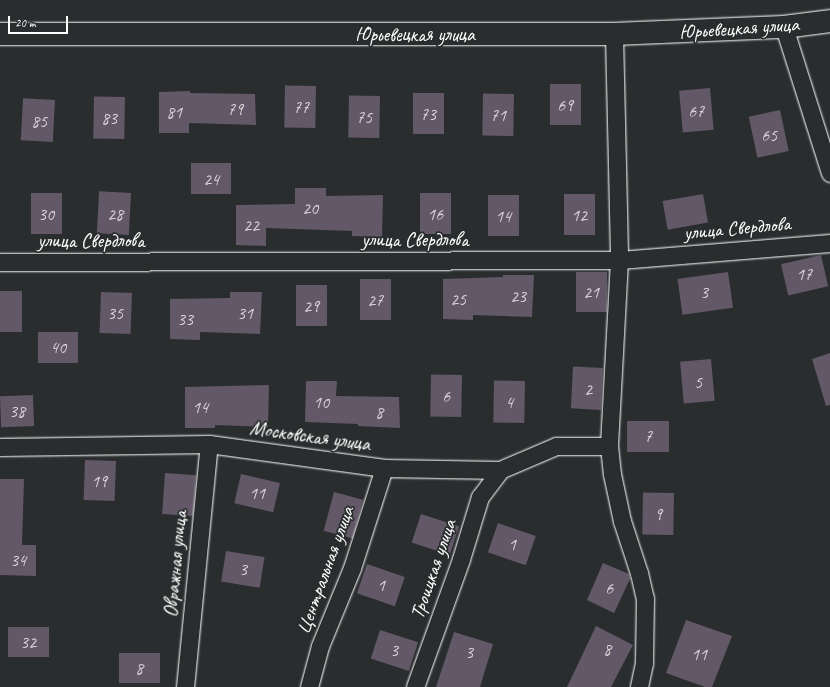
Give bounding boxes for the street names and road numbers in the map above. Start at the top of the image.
street label: Юрьевецкая улица [678,12,800,44]
street label: Юрьевецкая улица [355,22,475,46]
street label: улица Свердлова [683,211,791,245]
street label: улица Свердлова [362,227,468,251]
street label: улица Свердлова [38,228,144,252]
street label: Московская улица [248,416,372,456]
street label: Центральная улица [291,502,359,638]
street label: Овражная улица [158,509,192,619]
street label: Троицкая улица [405,516,461,622]

